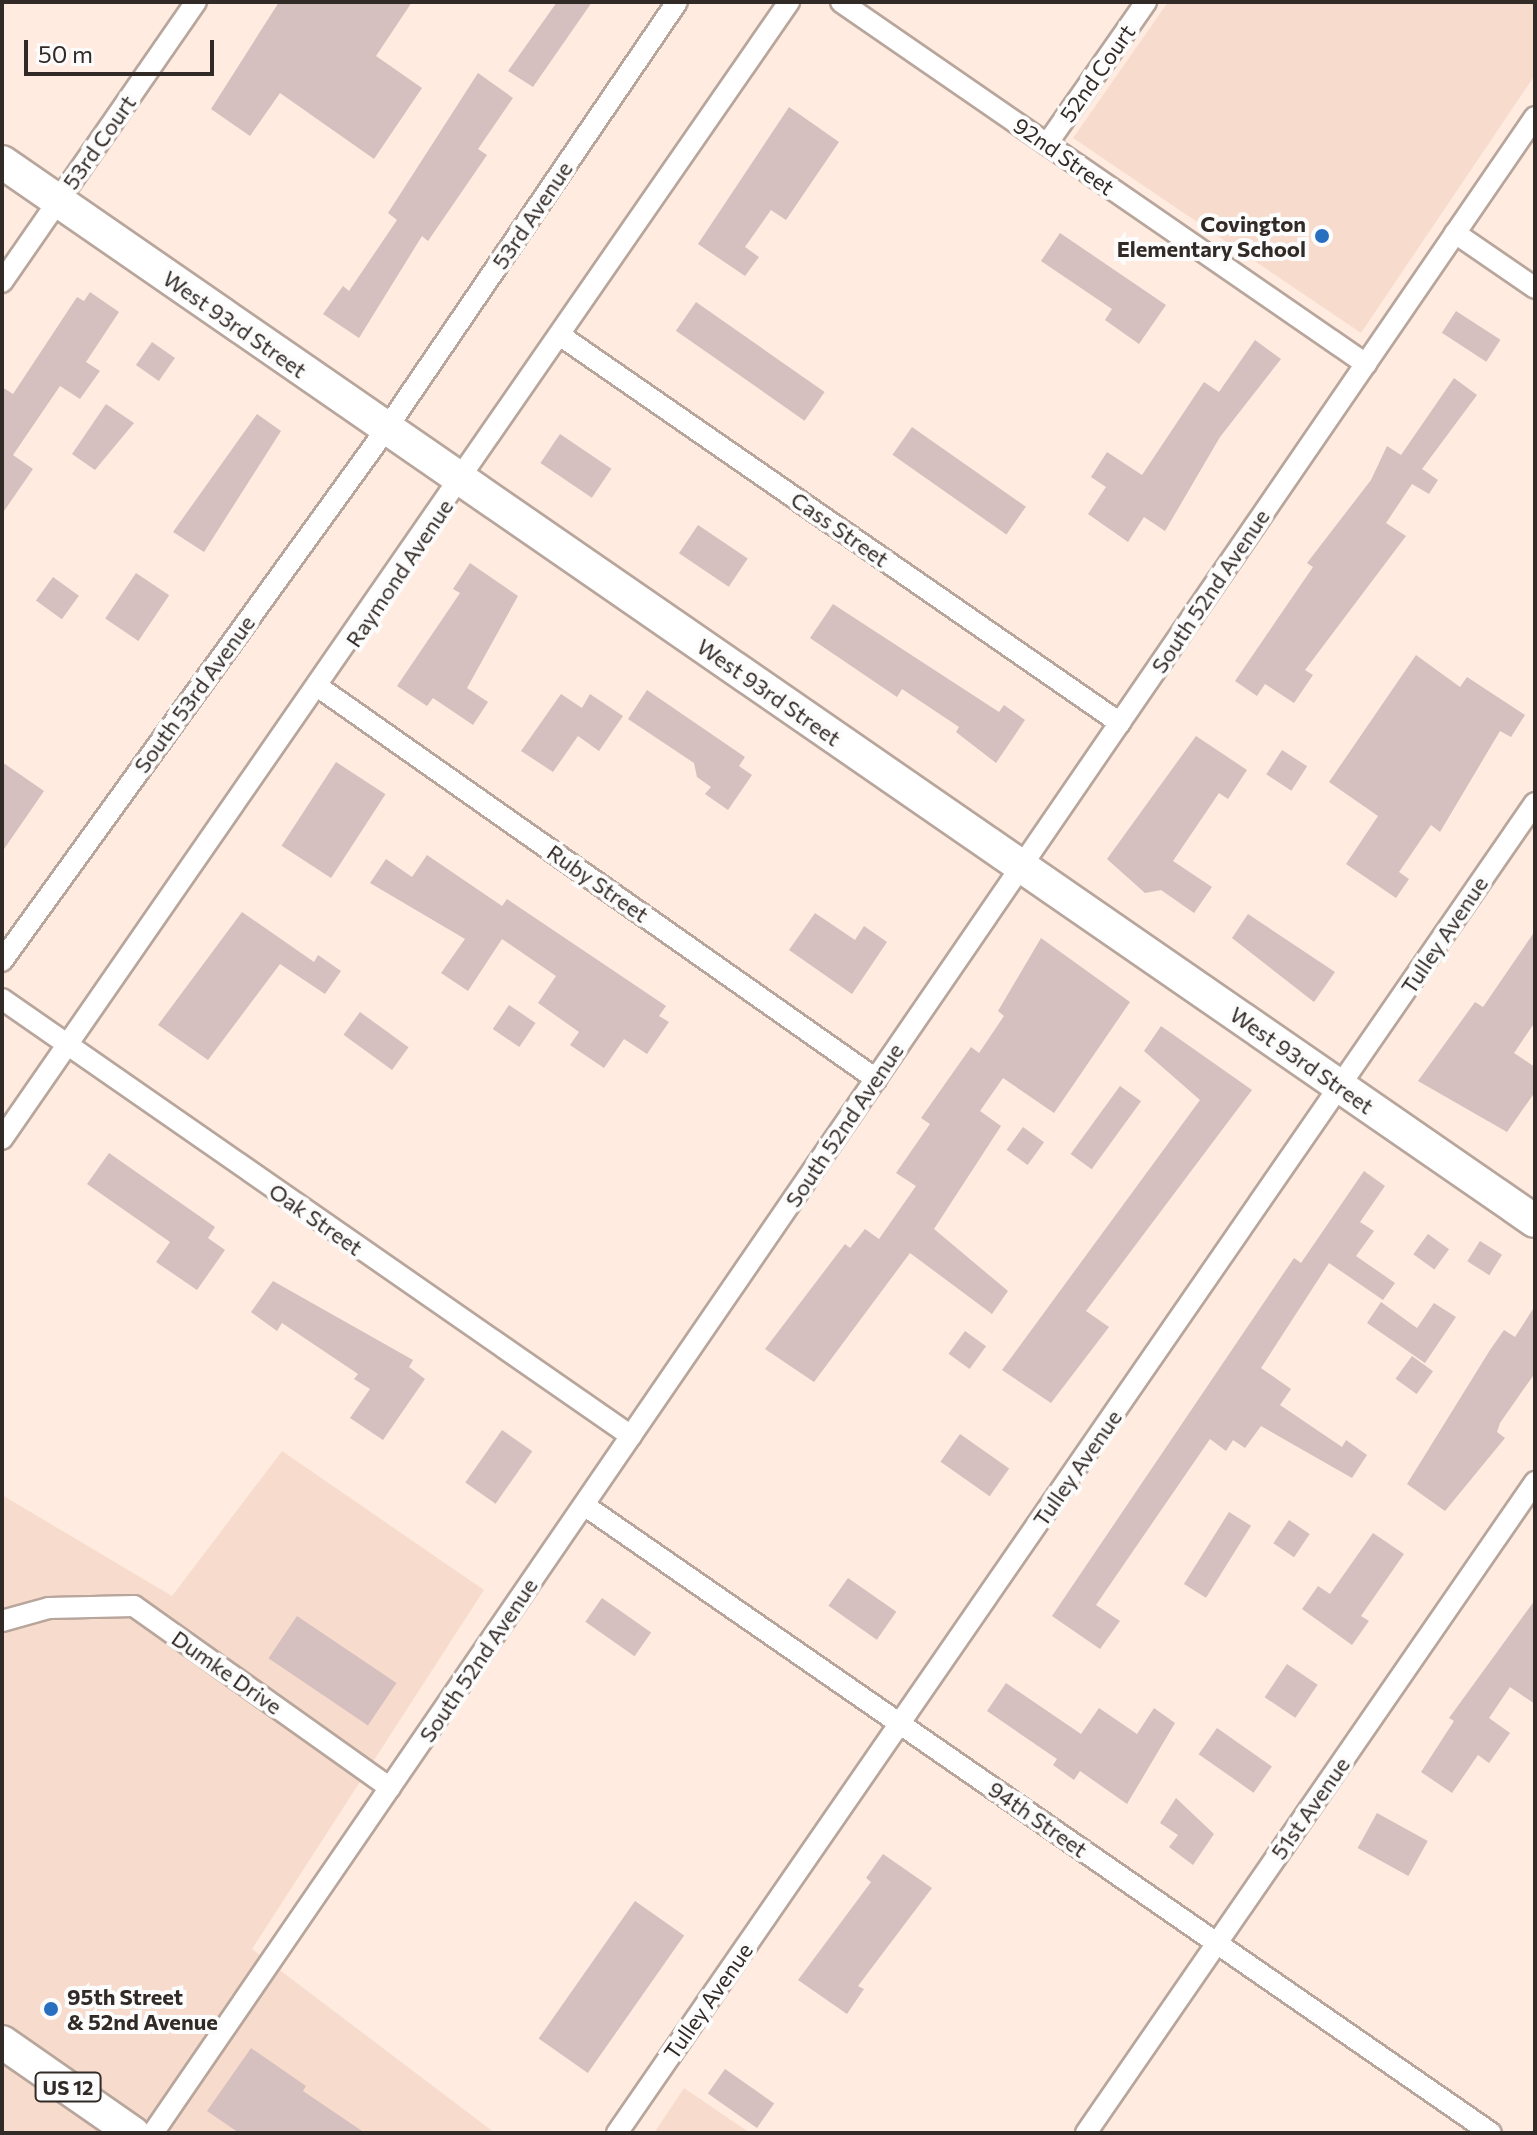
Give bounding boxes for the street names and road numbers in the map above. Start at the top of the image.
street label: 52nd Court [1054,19,1140,127]
street label: 53rd Court [57,90,141,194]
street label: 92nd Street [1008,112,1120,200]
street label: 53rd Avenue [486,156,578,274]
street label: West 93rd Street [158,265,312,383]
street label: Cass Street [786,486,894,572]
street label: Raymond Avenue [340,494,458,652]
street label: South 52nd Avenue [1145,504,1275,678]
street label: South 53rd Avenue [128,610,260,778]
street label: West 93rd Street [692,633,846,751]
street label: Ruby Street [542,839,654,927]
street label: Tulley Avenue [1395,871,1493,999]
street label: West 93rd Street [1225,1001,1379,1119]
street label: South 52nd Avenue [779,1038,909,1212]
street label: Oak Street [264,1177,368,1261]
street label: Tulley Avenue [1027,1405,1127,1531]
street label: South 52nd Avenue [413,1573,543,1747]
street label: Dumke Drive [167,1624,287,1720]
street label: 51st Avenue [1265,1752,1355,1864]
street label: 94th Street [984,1775,1092,1863]
street label: Tulley Avenue [658,1938,758,2064]
road number: US 12 [34,2071,102,2103]

